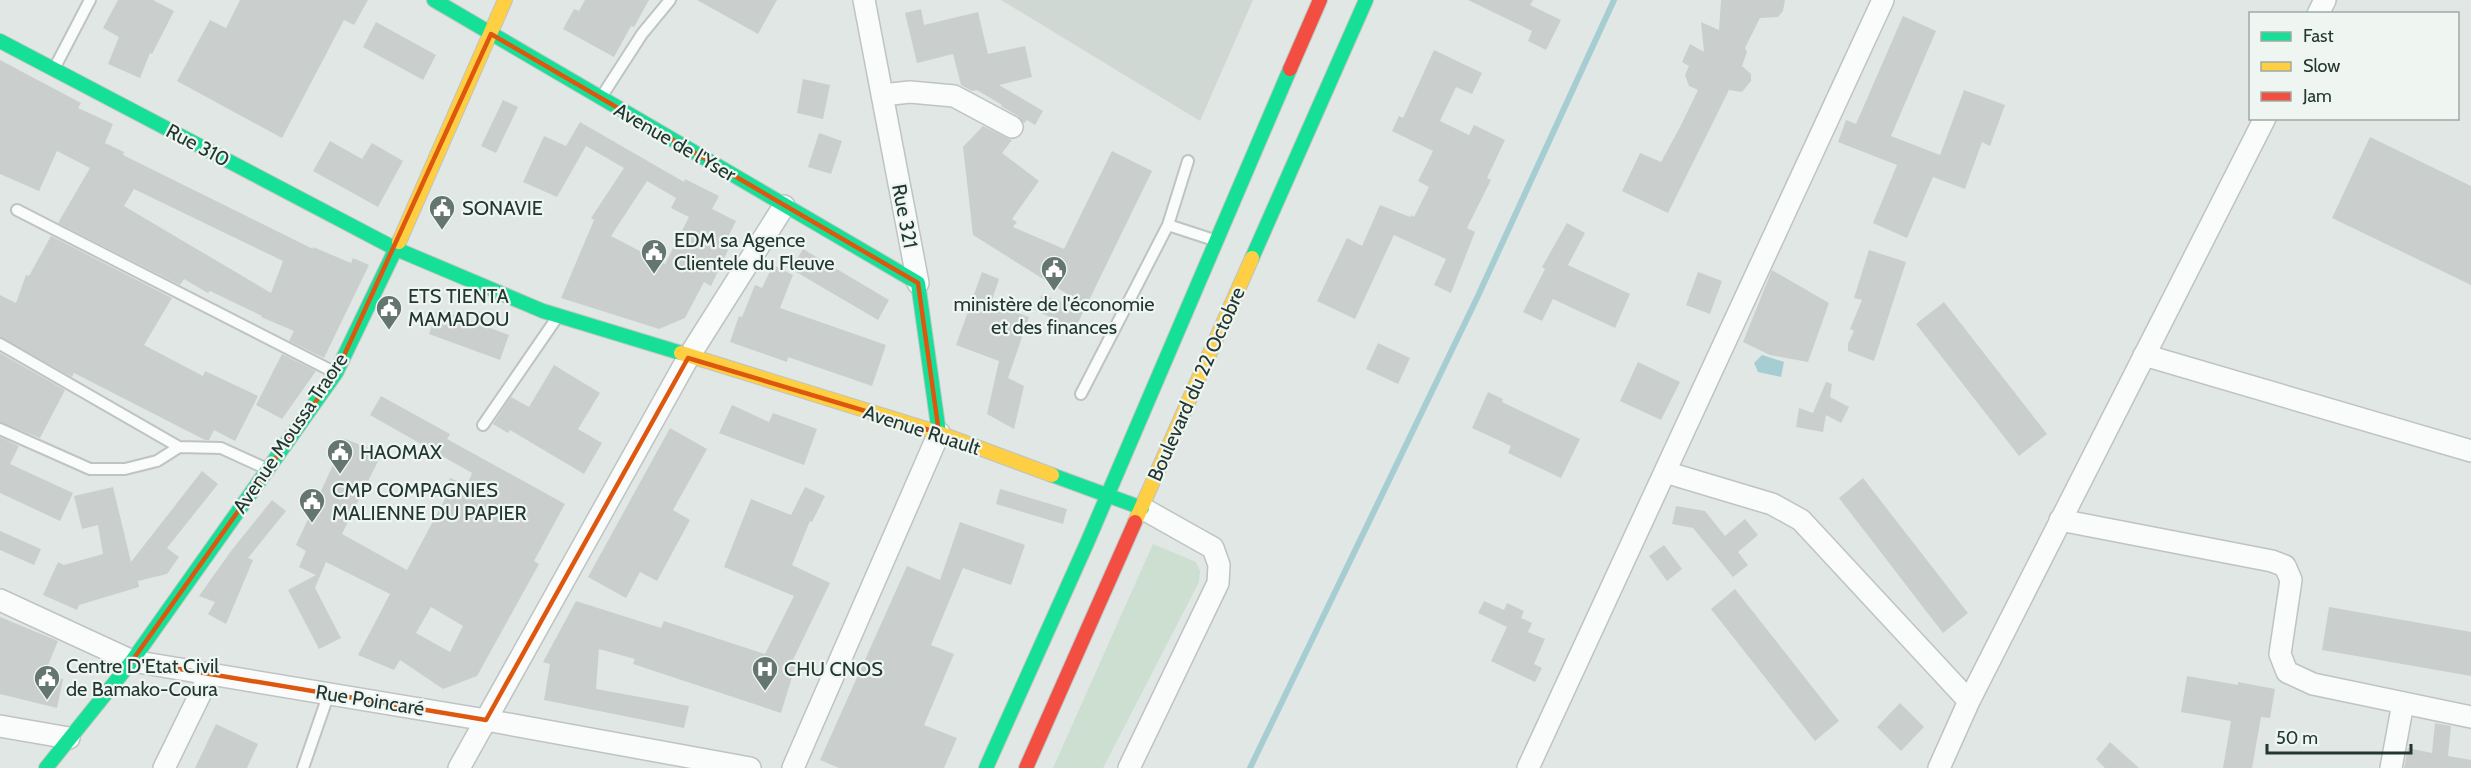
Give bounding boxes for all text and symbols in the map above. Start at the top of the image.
legend [2249,12,2459,120]
text: Fast [2303,25,2334,47]
text: Slow [2303,55,2340,77]
text: Jam [2302,85,2332,107]
street label: Avenue de l'Yser [610,97,741,187]
street label: Rue 310 [162,118,234,172]
street label: Rue 321 [887,182,923,250]
public building icon: SONAVIE [427,193,457,231]
place label: SONAVIE [462,196,543,220]
place label: EDM sa Agence Clientele du Fleuve [674,228,835,275]
public building icon: EDM sa Agence Clientele du Fleuve [639,237,669,275]
public building icon: ministère de l'économie et des finances [1039,254,1069,292]
street label: Boulevard du 22 Octobre [1142,283,1250,485]
place label: ETS TIENTA MAMADOU [408,284,510,331]
place label: ministère de l'économie et des finances [954,292,1154,339]
public building icon: ETS TIENTA MAMADOU [374,293,404,331]
street label: Avenue Moussa Traore [227,348,353,518]
street label: Avenue Ruault [860,400,984,460]
public building icon: HAOMAX [325,437,355,475]
place label: HAOMAX [360,440,442,464]
place label: CMP COMPAGNIES MALIENNE DU PAPIER [332,478,527,525]
public building icon: CMP COMPAGNIES MALIENNE DU PAPIER [297,486,327,524]
place label: Centre D'Etat Civil de Bamako-Coura [66,654,219,701]
hospital icon: CHU CNOS [750,654,780,692]
place label: CHU CNOS [784,657,883,681]
public building icon: Centre D'Etat Civil de Bamako-Coura [32,663,62,701]
street label: Rue Poincaré [314,680,426,720]
scale bar [2267,717,2411,755]
text: 50 m [2276,727,2318,749]

